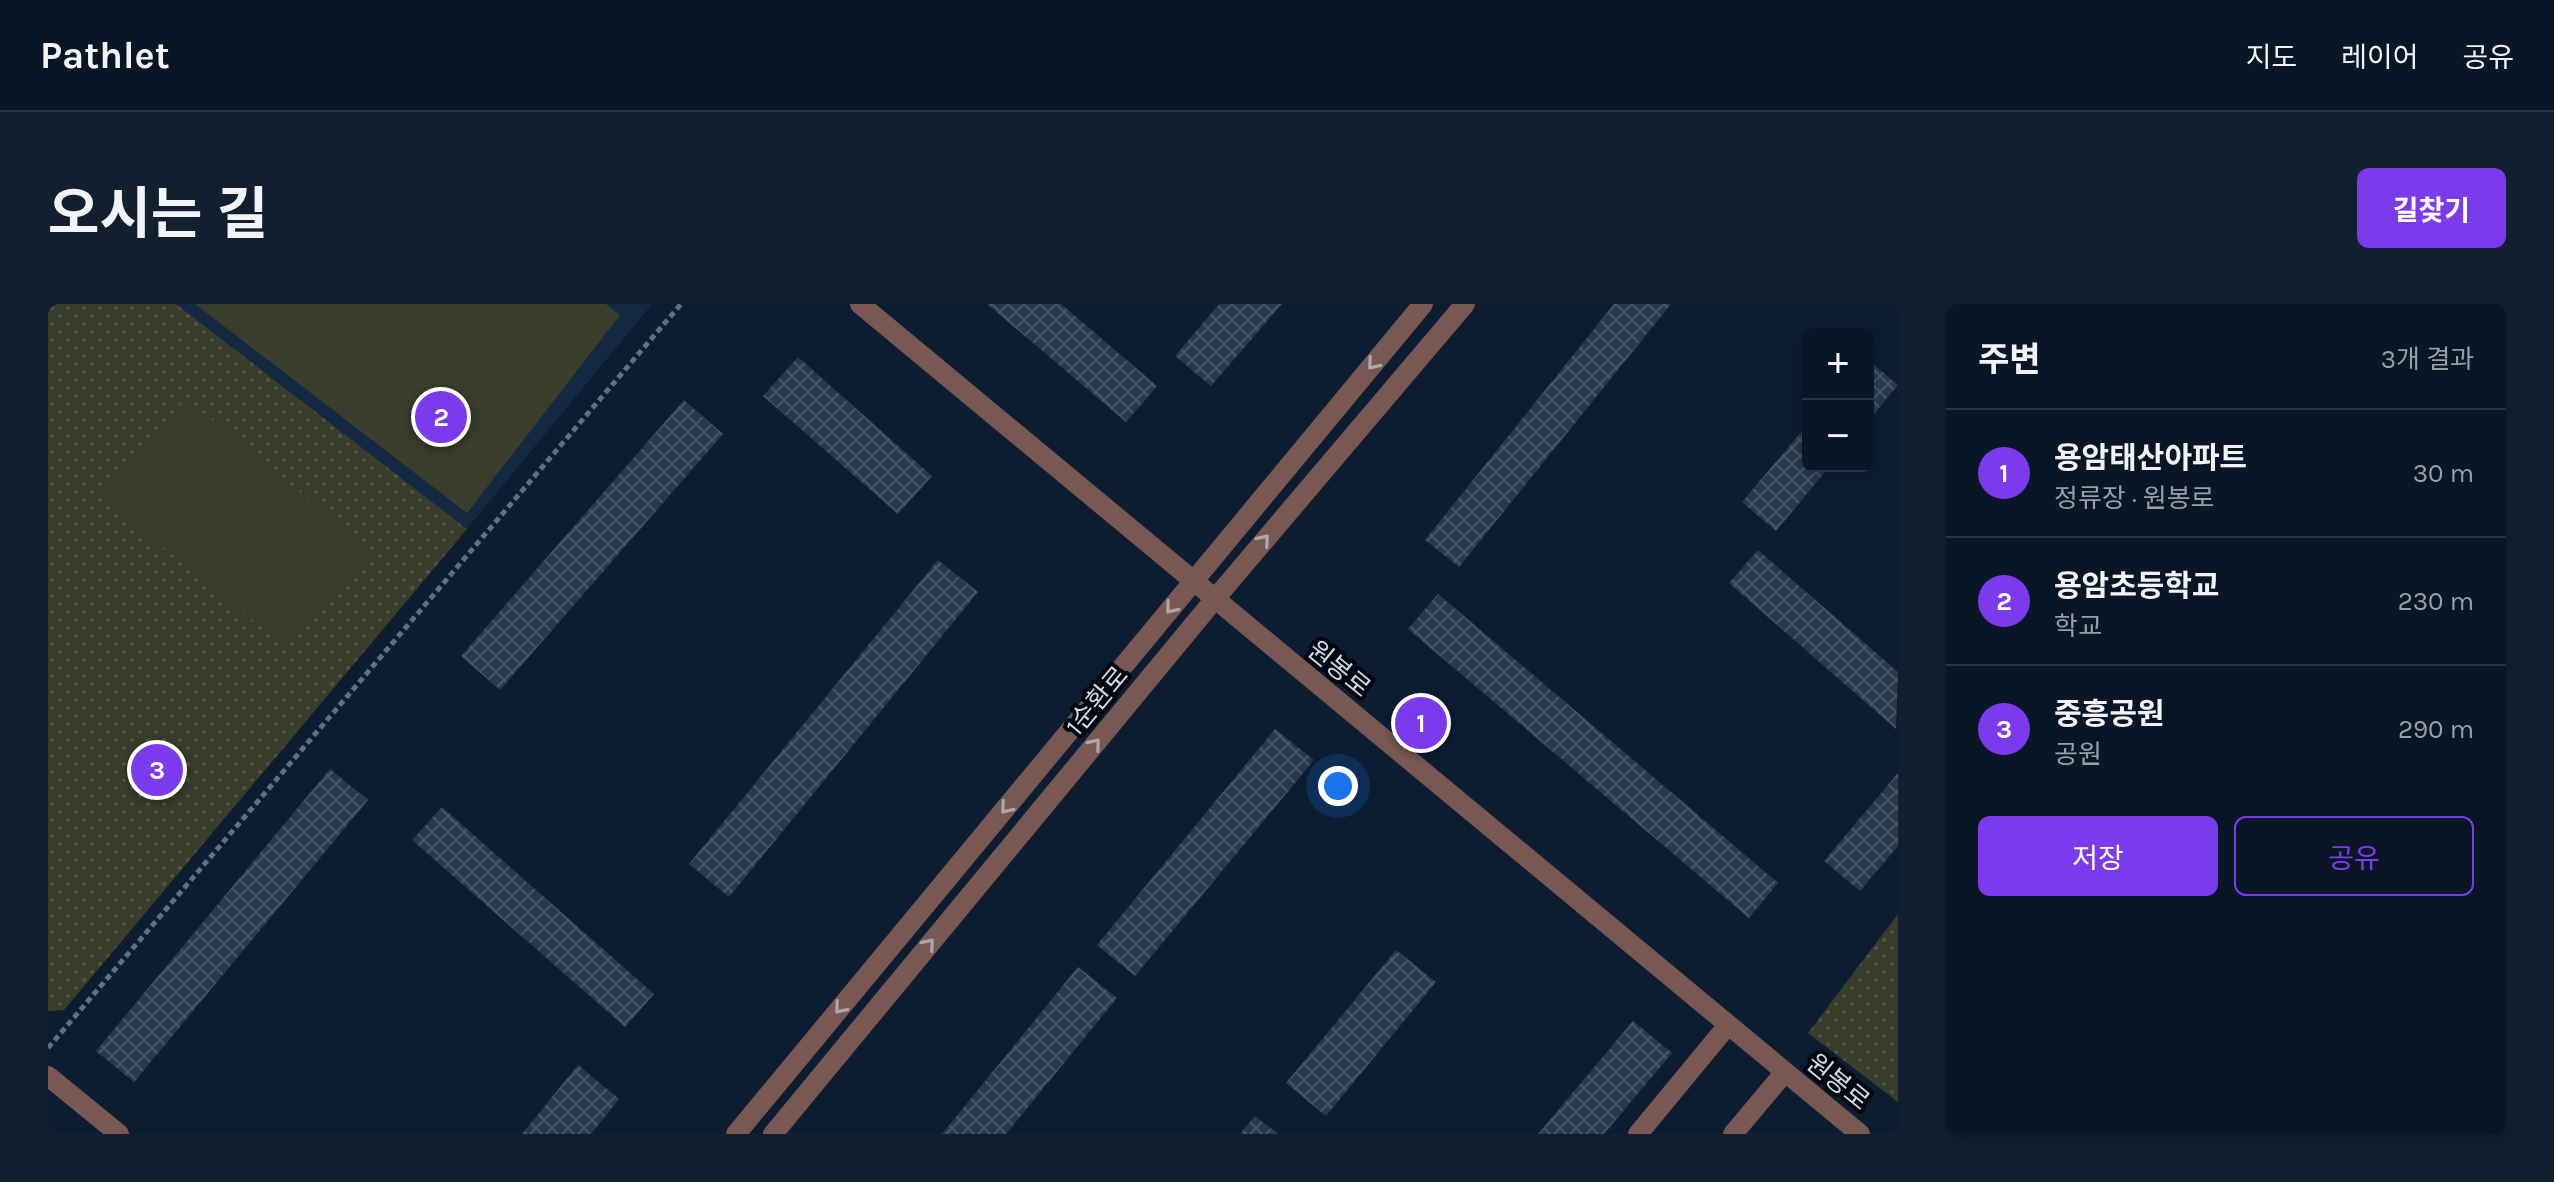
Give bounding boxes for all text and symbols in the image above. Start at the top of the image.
text: Pathlet [40,33,170,78]
text: 지도 [2246,41,2297,74]
text: 레이어 [2341,41,2418,74]
text: 공유 [2462,41,2514,74]
button: 길찾기 [2357,168,2506,248]
text: 오시는 길 [48,182,268,247]
map controls [1802,328,1874,472]
button: + [1802,328,1874,400]
text: 주변 [1978,340,2041,380]
text: 3개 결과 [2381,344,2474,375]
one-way arrow [1368,355,1383,369]
pin: 2 [415,387,467,447]
button: − [1802,400,1874,472]
text: 용암태산아파트 [2054,440,2247,476]
text: 1 [1999,458,2009,489]
text: 30 m [2413,458,2474,489]
text: 정류장 · 원봉로 [2054,483,2215,514]
one-way arrow [1255,535,1269,550]
text: 용암초등학교 [2054,568,2220,604]
text: 2 [1996,586,2012,617]
text: 230 m [2398,586,2474,617]
one-way arrow [1166,598,1181,613]
text: 학교 [2054,611,2102,642]
street label: 원봉로 [1301,634,1377,704]
street label: 1순환로 [1059,660,1135,742]
pin: 1 [1395,693,1447,753]
text: 중흥공원 [2054,696,2164,732]
text: 3 [1996,714,2012,745]
text: 290 m [2398,714,2474,745]
one-way arrow [1085,739,1100,753]
text: 공원 [2054,739,2102,770]
pin: 3 [131,740,183,800]
your location [1318,766,1358,806]
one-way arrow [1001,799,1016,813]
button: 저장 [1978,816,2218,896]
button: 공유 [2234,816,2474,896]
one-way arrow [920,939,934,954]
one-way arrow [835,999,850,1013]
street label: 원봉로 [1800,1047,1876,1117]

